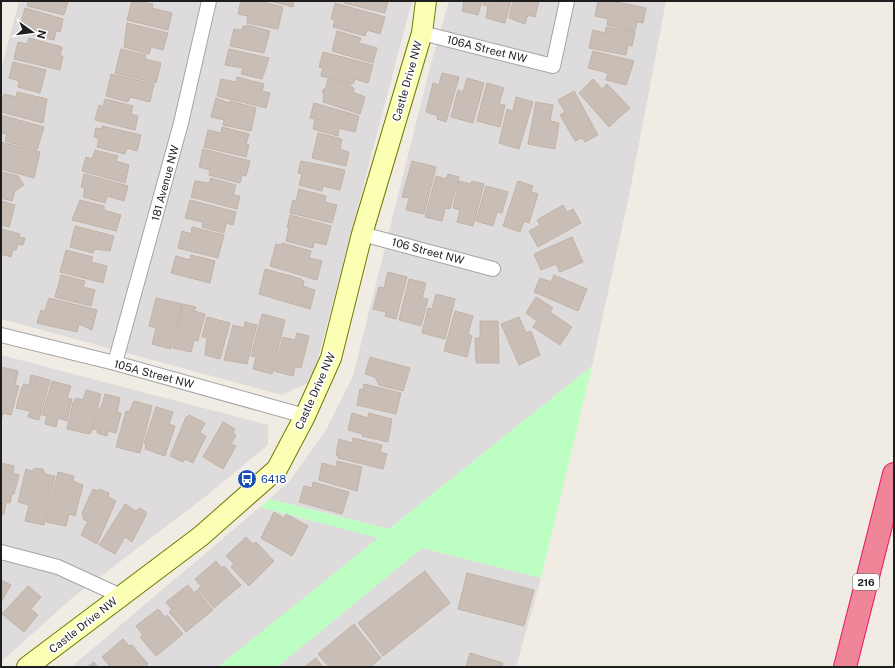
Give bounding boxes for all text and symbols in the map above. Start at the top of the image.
north arrow [12,12,52,52]
text: N [35,29,49,40]
street label: 106A Street NW [446,33,529,65]
street label: Castle Drive NW [390,39,424,122]
street label: 181 Avenue NW [149,143,181,222]
street label: 106 Street NW [391,236,466,267]
street label: Castle Drive NW [293,350,338,431]
street label: 105A Street NW [113,358,196,391]
bus stop icon: 6418 [236,468,258,490]
place label: 6418 [261,473,286,485]
road number: 216 [853,574,879,590]
street label: Castle Drive NW [47,594,120,655]

